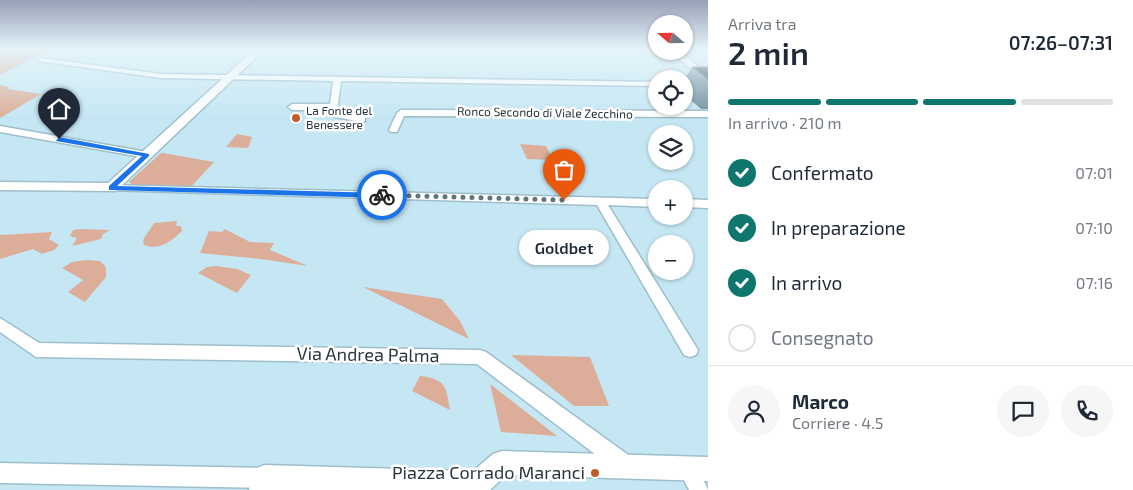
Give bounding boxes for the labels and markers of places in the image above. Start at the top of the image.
pin [38,88,80,139]
place label: La Fonte del Benessere [306,103,373,131]
marker: La Fonte del Benessere [290,112,302,124]
pin [543,149,585,200]
callout: Goldbet [519,230,609,265]
place label: Piazza Corrado Maranci [392,461,585,483]
marker: Piazza Corrado Maranci [589,467,601,479]

